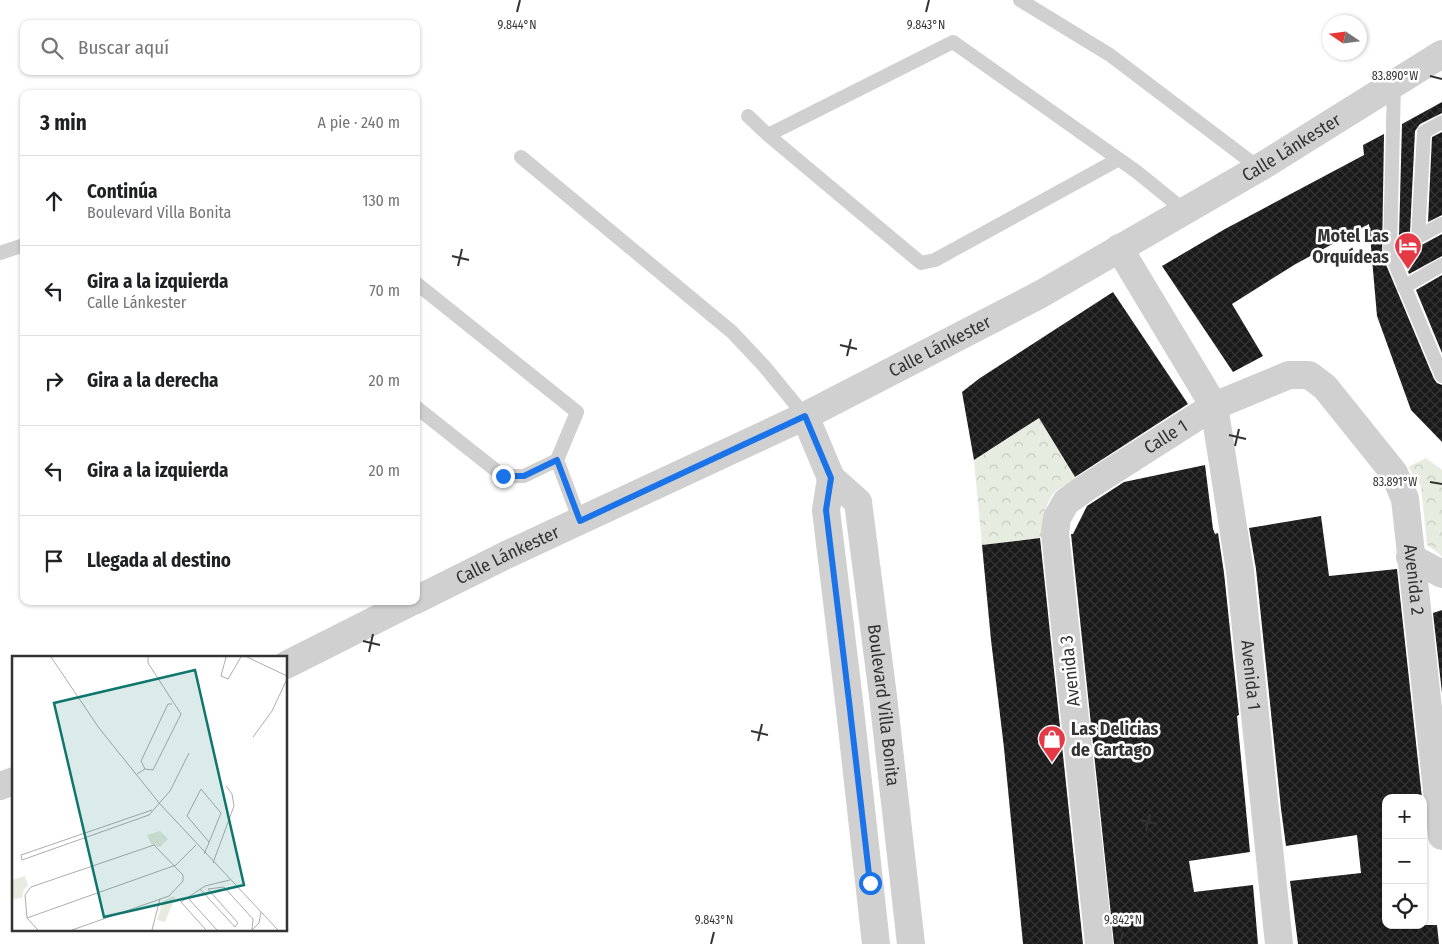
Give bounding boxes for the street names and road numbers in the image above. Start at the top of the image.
street label: Calle Lánkester [1238,108,1345,186]
street label: Calle Lánkester [885,311,995,382]
street label: Calle 1 [1140,415,1192,459]
street label: Calle Lánkester [452,521,563,589]
street label: Avenida 2 [1399,543,1429,616]
street label: Boulevard Villa Bonita [863,623,904,787]
street label: Avenida 3 [1055,634,1085,708]
street label: Avenida 1 [1236,639,1265,711]

